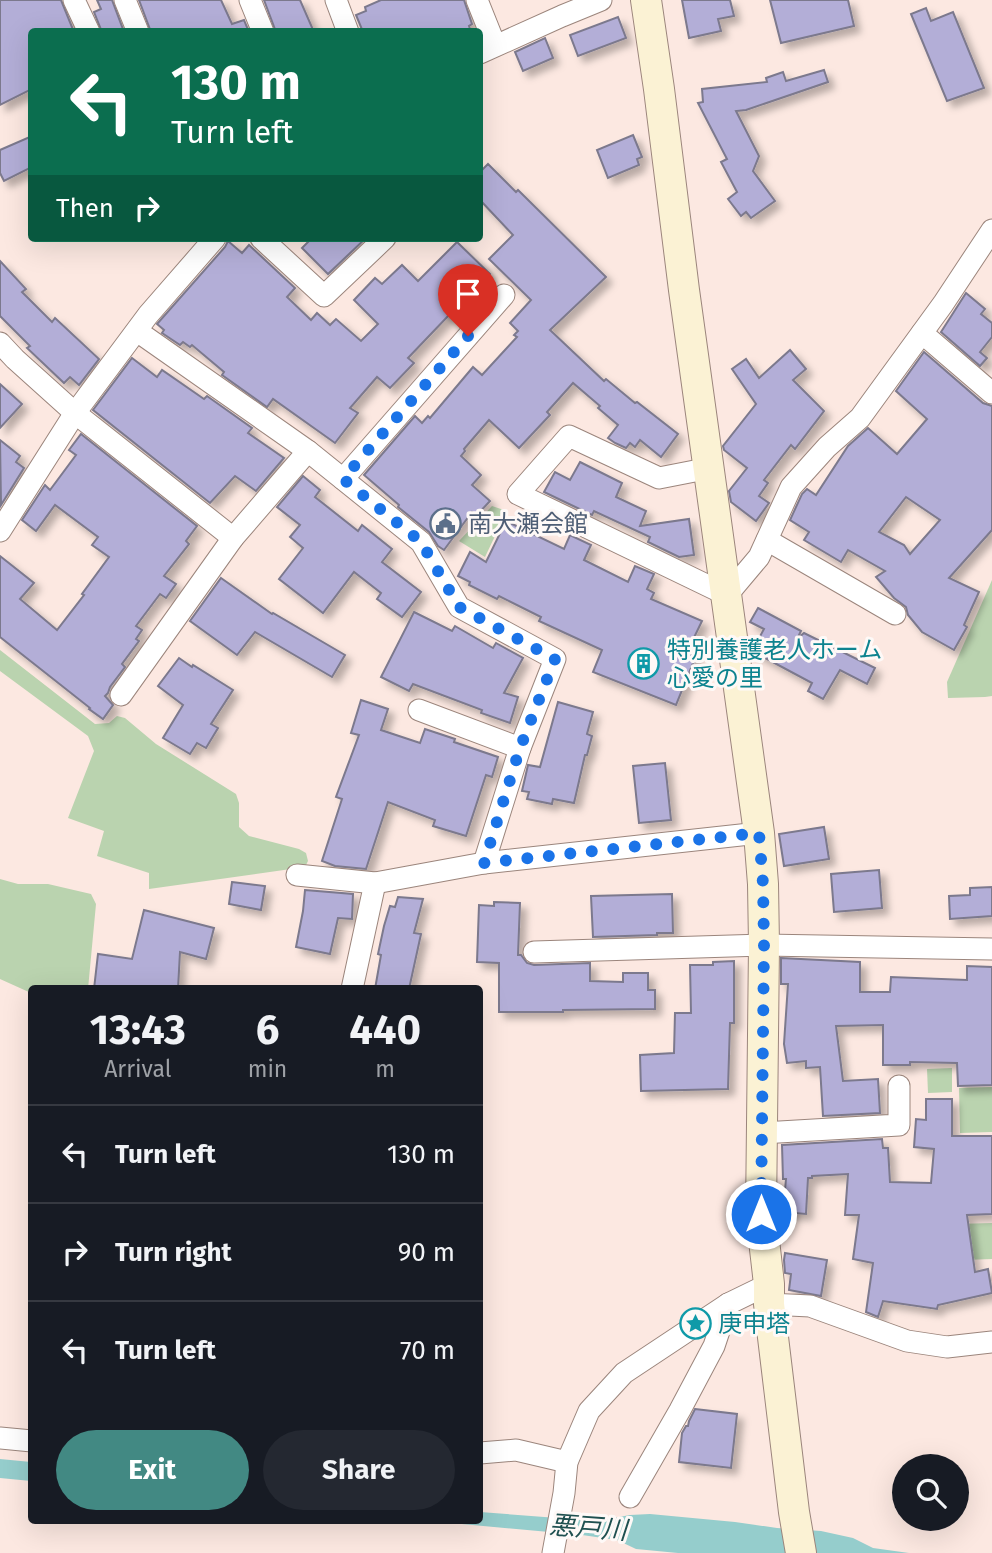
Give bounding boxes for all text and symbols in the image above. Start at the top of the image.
text: 130 m [171,53,301,112]
icon: left [56,56,147,147]
text: Turn left [171,113,293,151]
icon: right [128,189,166,227]
text: Then [56,193,114,224]
pin [438,264,498,336]
icon: arrive [449,275,487,313]
public building icon: 南大瀬会館 [428,507,462,541]
place label: 南大瀬会館 [468,510,588,538]
place label: 特別養護老人ホーム 心愛の里 [667,636,882,692]
building icon: 特別養護老人ホーム 心愛の里 [627,647,661,681]
text: 13:43 [90,1005,186,1055]
text: 6 [256,1005,279,1055]
text: 440 [349,1005,421,1055]
text: Arrival [104,1055,172,1083]
text: min [248,1055,287,1083]
text: m [375,1055,395,1083]
icon: left [56,1135,94,1173]
text: Turn left [115,1139,216,1170]
text: 130 m [387,1139,455,1170]
position arrow [724,1177,798,1251]
icon: right [56,1233,94,1271]
text: Turn right [115,1237,232,1268]
text: 90 m [398,1237,455,1268]
place icon: 庚申塔 [678,1307,712,1341]
place label: 庚申塔 [718,1310,790,1338]
icon: left [56,1331,94,1369]
text: Turn left [115,1335,216,1366]
text: 70 m [400,1335,455,1366]
button: Exit [56,1430,249,1510]
button: Share [263,1430,455,1510]
map controls [892,1454,969,1531]
button: search [892,1454,969,1531]
water label: 悪戸川 [548,1510,631,1546]

